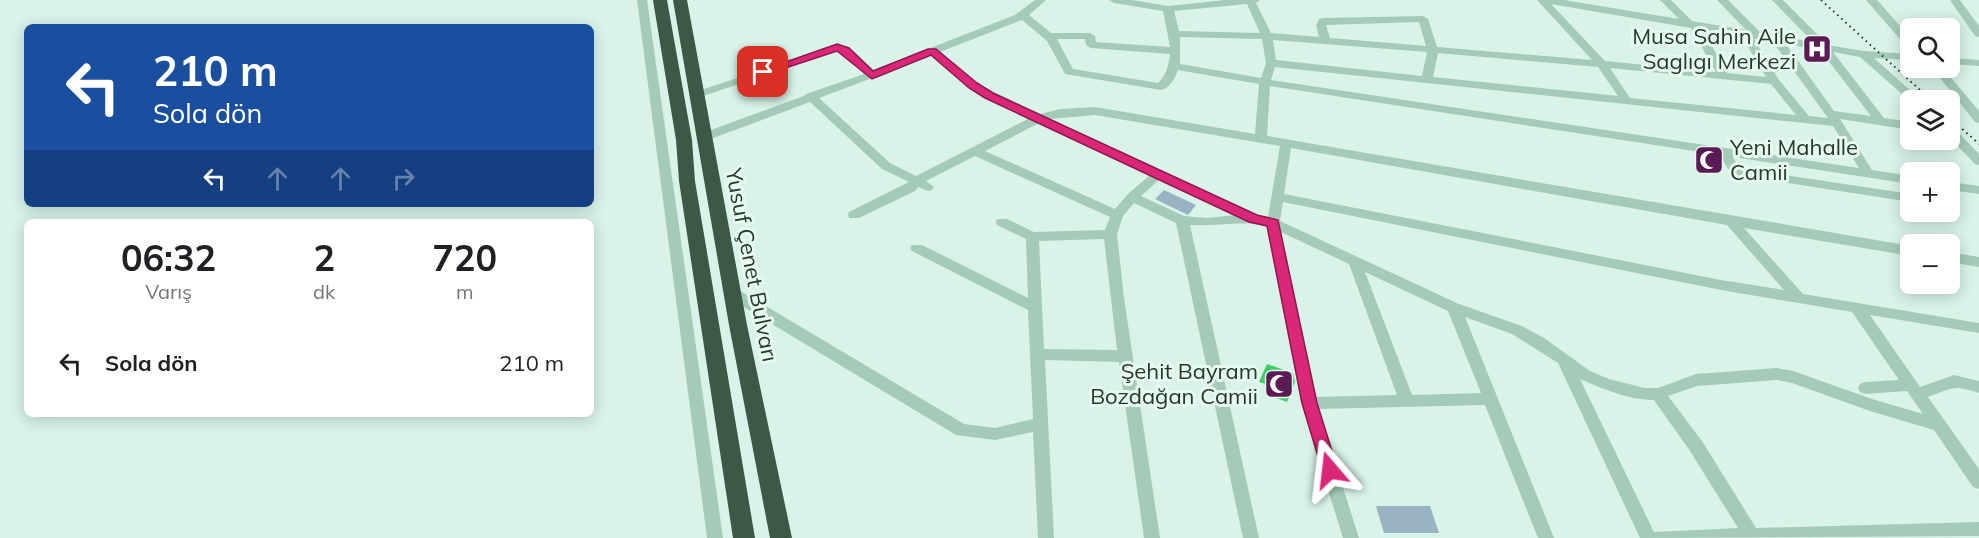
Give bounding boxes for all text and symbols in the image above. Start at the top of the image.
map controls [1900,18,1960,294]
button: search [1900,18,1960,78]
place label: Musa Sahin Aile Saglıgı Merkezi [1632,22,1796,75]
hospital icon: Musa Sahin Aile Saglıgı Merkezi [1801,33,1833,65]
text: 210 m [153,44,278,97]
pin [737,46,788,97]
icon: left [54,48,132,126]
icon: arrive [746,55,779,88]
button: layers [1900,90,1960,150]
text: Sola dön [153,96,262,130]
place label: Yeni Mahalle Camii [1729,133,1858,186]
mosque icon: Yeni Mahalle Camii [1693,144,1725,176]
icon: left [198,162,231,195]
icon: ahead [261,162,294,195]
icon: ahead [324,162,357,195]
icon: right [387,162,420,195]
button: + [1900,162,1960,222]
street label: Yusuf Çenet Bulvarı [719,165,784,364]
button: − [1900,234,1960,294]
text: 06:32 [121,235,216,280]
text: 2 [313,235,335,280]
text: 720 [432,235,497,280]
text: Varış [145,279,192,304]
text: dk [313,279,335,304]
text: m [456,279,473,304]
icon: left [54,347,87,380]
text: Sola dön [105,349,198,377]
text: 210 m [499,349,564,377]
place label: Şehit Bayram Bozdağan Camii [1090,357,1258,410]
mosque icon: Şehit Bayram Bozdağan Camii [1263,368,1295,400]
position arrow [1298,438,1362,502]

